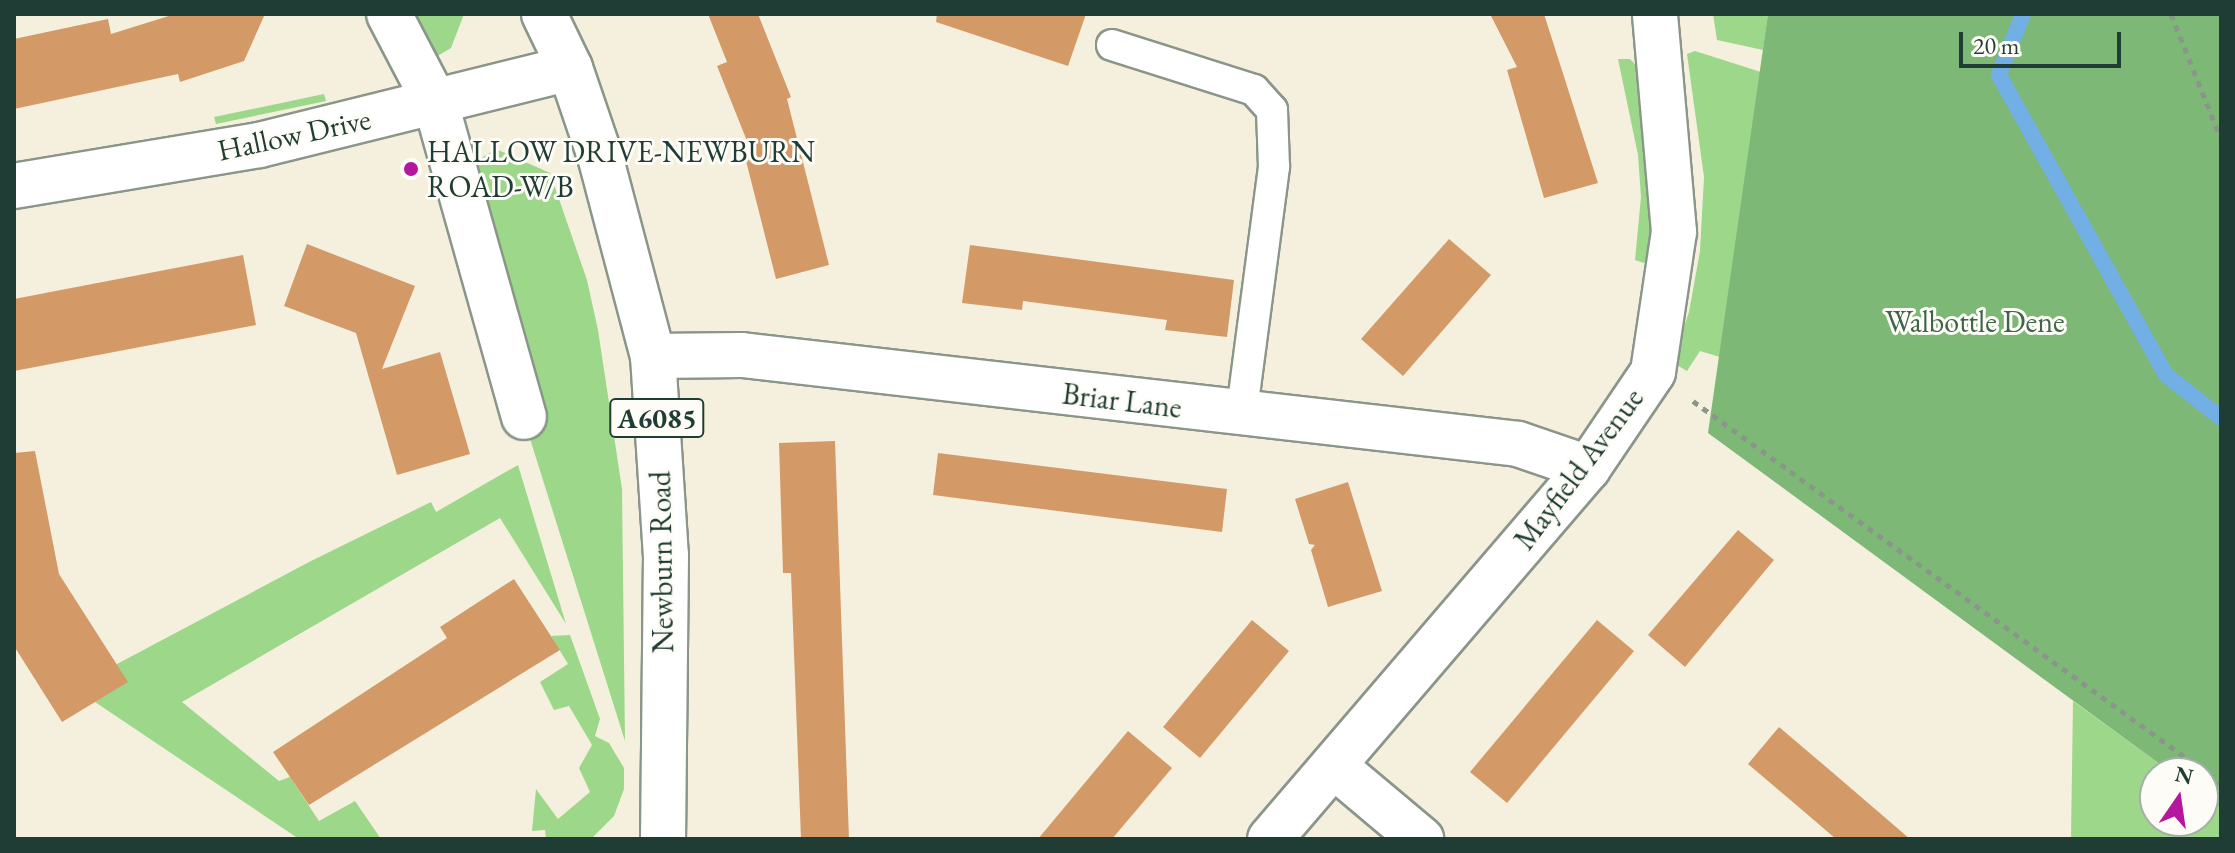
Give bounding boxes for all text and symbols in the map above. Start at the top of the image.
scale bar [1963,16,2125,66]
text: 20 m [1973,30,2020,61]
street label: Hallow Drive [214,101,374,169]
place label: HALLOW DRIVE-NEWBURN ROAD-W/B [427,134,815,204]
marker: HALLOW DRIVE-NEWBURN ROAD-W/B [402,160,420,178]
park label: Walbottle Dene [1885,304,2065,340]
street label: Briar Lane [1060,376,1184,426]
street label: Mayfield Avenue [1507,381,1651,557]
road number: A6085 [609,394,705,442]
street label: Newburn Road [642,471,682,653]
north arrow [2139,757,2219,837]
text: N [2172,759,2196,791]

